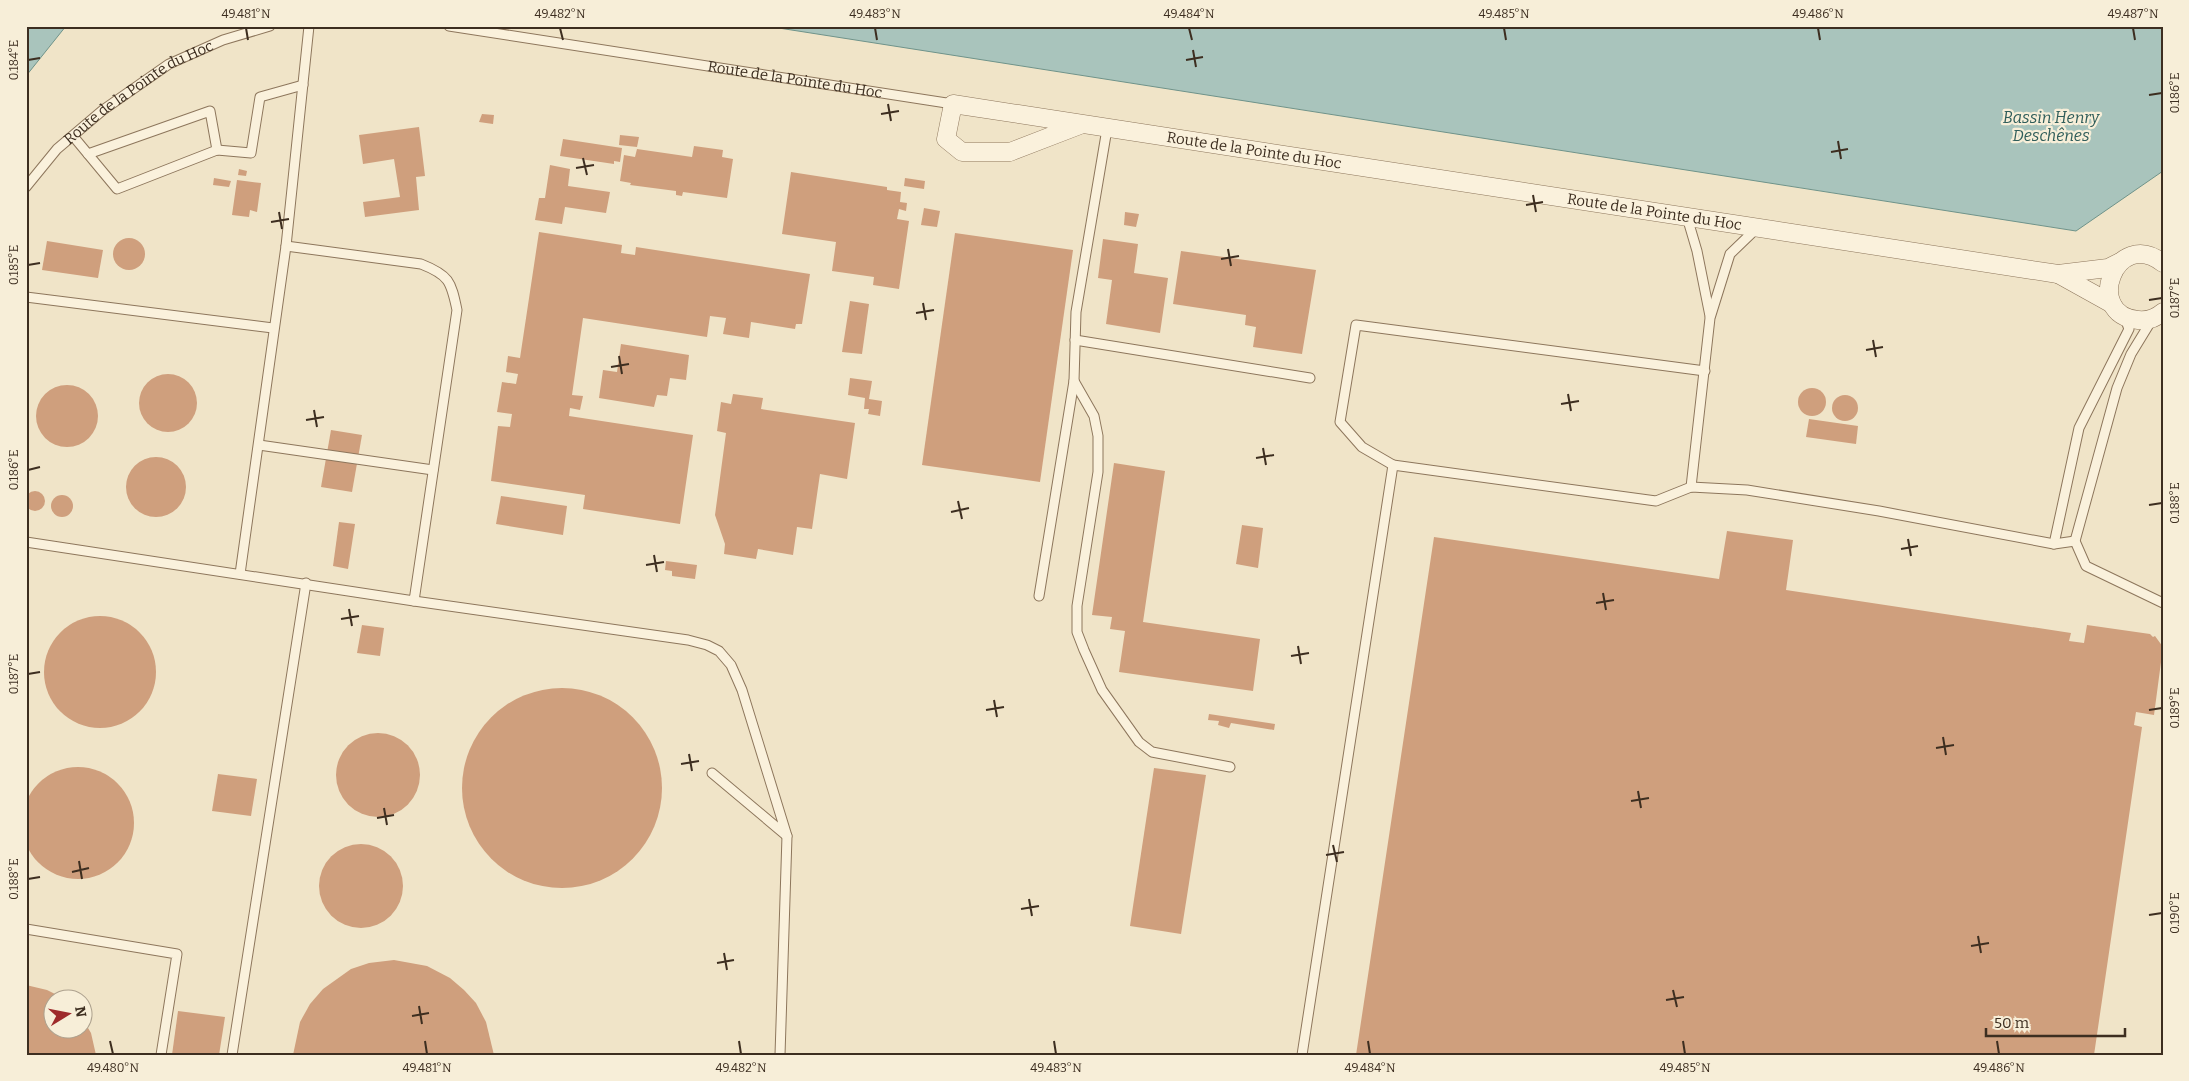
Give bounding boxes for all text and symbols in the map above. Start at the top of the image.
text: 49.481°N [222,7,271,21]
text: 49.482°N [534,7,586,21]
text: 49.483°N [849,7,901,21]
text: 49.484°N [1163,7,1215,21]
text: 49.485°N [1479,7,1530,21]
text: 49.486°N [1792,7,1844,21]
text: 49.487°N [2107,7,2159,21]
street label: Route de la Pointe du Hoc [60,36,216,148]
text: 0.184°E [7,40,21,80]
street label: Route de la Pointe du Hoc [706,57,884,102]
text: 0.186°E [2168,73,2182,113]
water label: Bassin Henry Deschênes [2003,108,2100,145]
street label: Route de la Pointe du Hoc [1166,128,1343,173]
street label: Route de la Pointe du Hoc [1566,190,1743,234]
text: 0.185°E [7,245,21,285]
text: 0.187°E [2168,278,2182,318]
text: 0.186°E [7,450,21,490]
text: 0.188°E [2168,482,2182,524]
text: 0.187°E [7,654,21,694]
text: 0.189°E [2168,688,2182,728]
text: 0.188°E [7,858,21,900]
text: 0.190°E [2168,892,2182,934]
north arrow [42,988,92,1038]
text: N [71,1005,90,1019]
scale bar [1986,1006,2125,1038]
text: 50 m [1994,1014,2030,1032]
text: 49.480°N [87,1061,140,1075]
text: 49.481°N [403,1061,452,1075]
text: 49.482°N [715,1061,767,1075]
text: 49.483°N [1030,1061,1082,1075]
text: 49.484°N [1344,1061,1396,1075]
text: 49.485°N [1660,1061,1711,1075]
text: 49.486°N [1973,1061,2025,1075]

